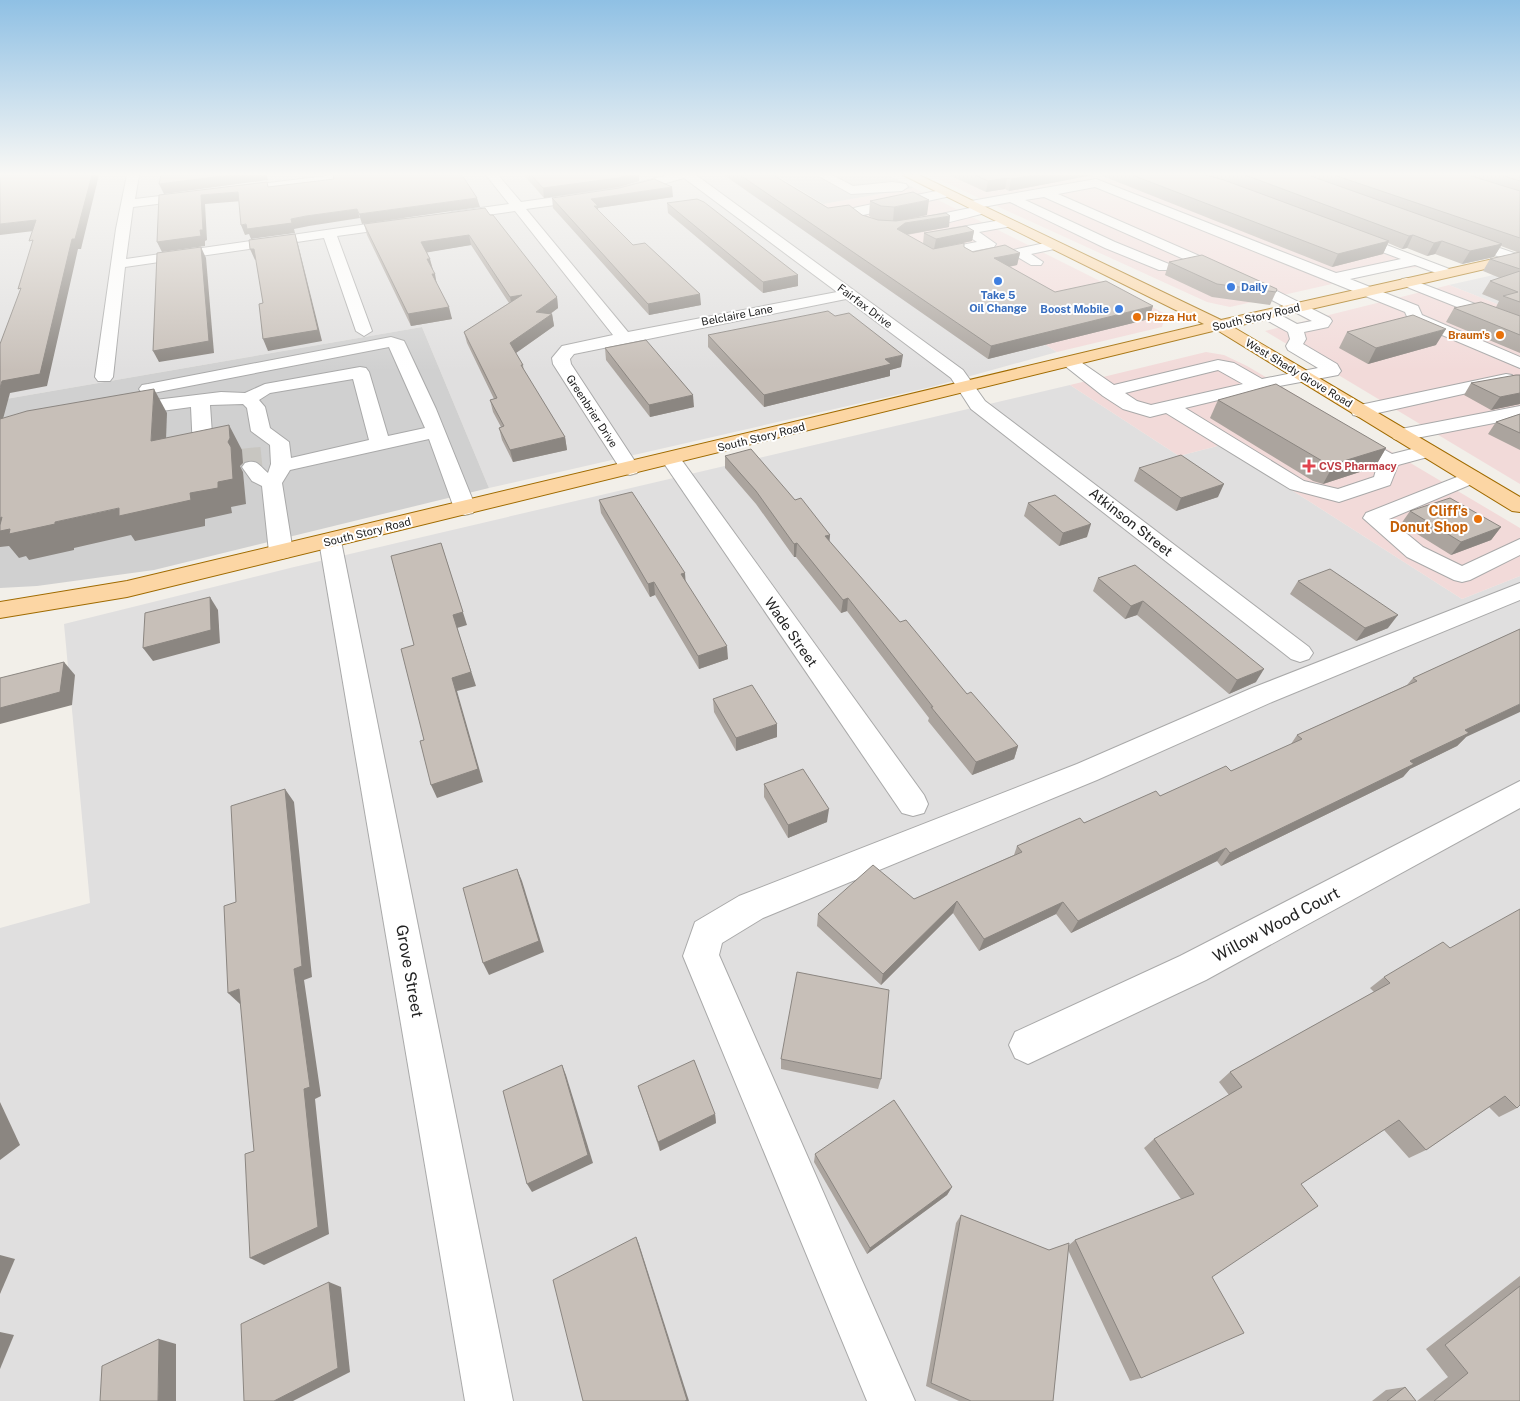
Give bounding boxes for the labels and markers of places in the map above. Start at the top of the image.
marker: Take 5 Oil Change [992,275,1004,287]
marker: Daily [1225,281,1237,293]
place label: Daily [1241,281,1268,293]
place label: Take 5 Oil Change [969,289,1027,314]
place label: Boost Mobile [1040,303,1109,315]
marker: Boost Mobile [1113,303,1125,315]
marker: Pizza Hut [1131,311,1143,323]
place label: Pizza Hut [1147,311,1197,323]
place label: Braum's [1448,329,1490,341]
marker: Braum's [1494,329,1506,341]
marker: CVS Pharmacy [1303,460,1315,472]
place label: CVS Pharmacy [1319,460,1398,472]
place label: Cliff's Donut Shop [1390,503,1468,535]
marker: Cliff's Donut Shop [1472,513,1484,525]

